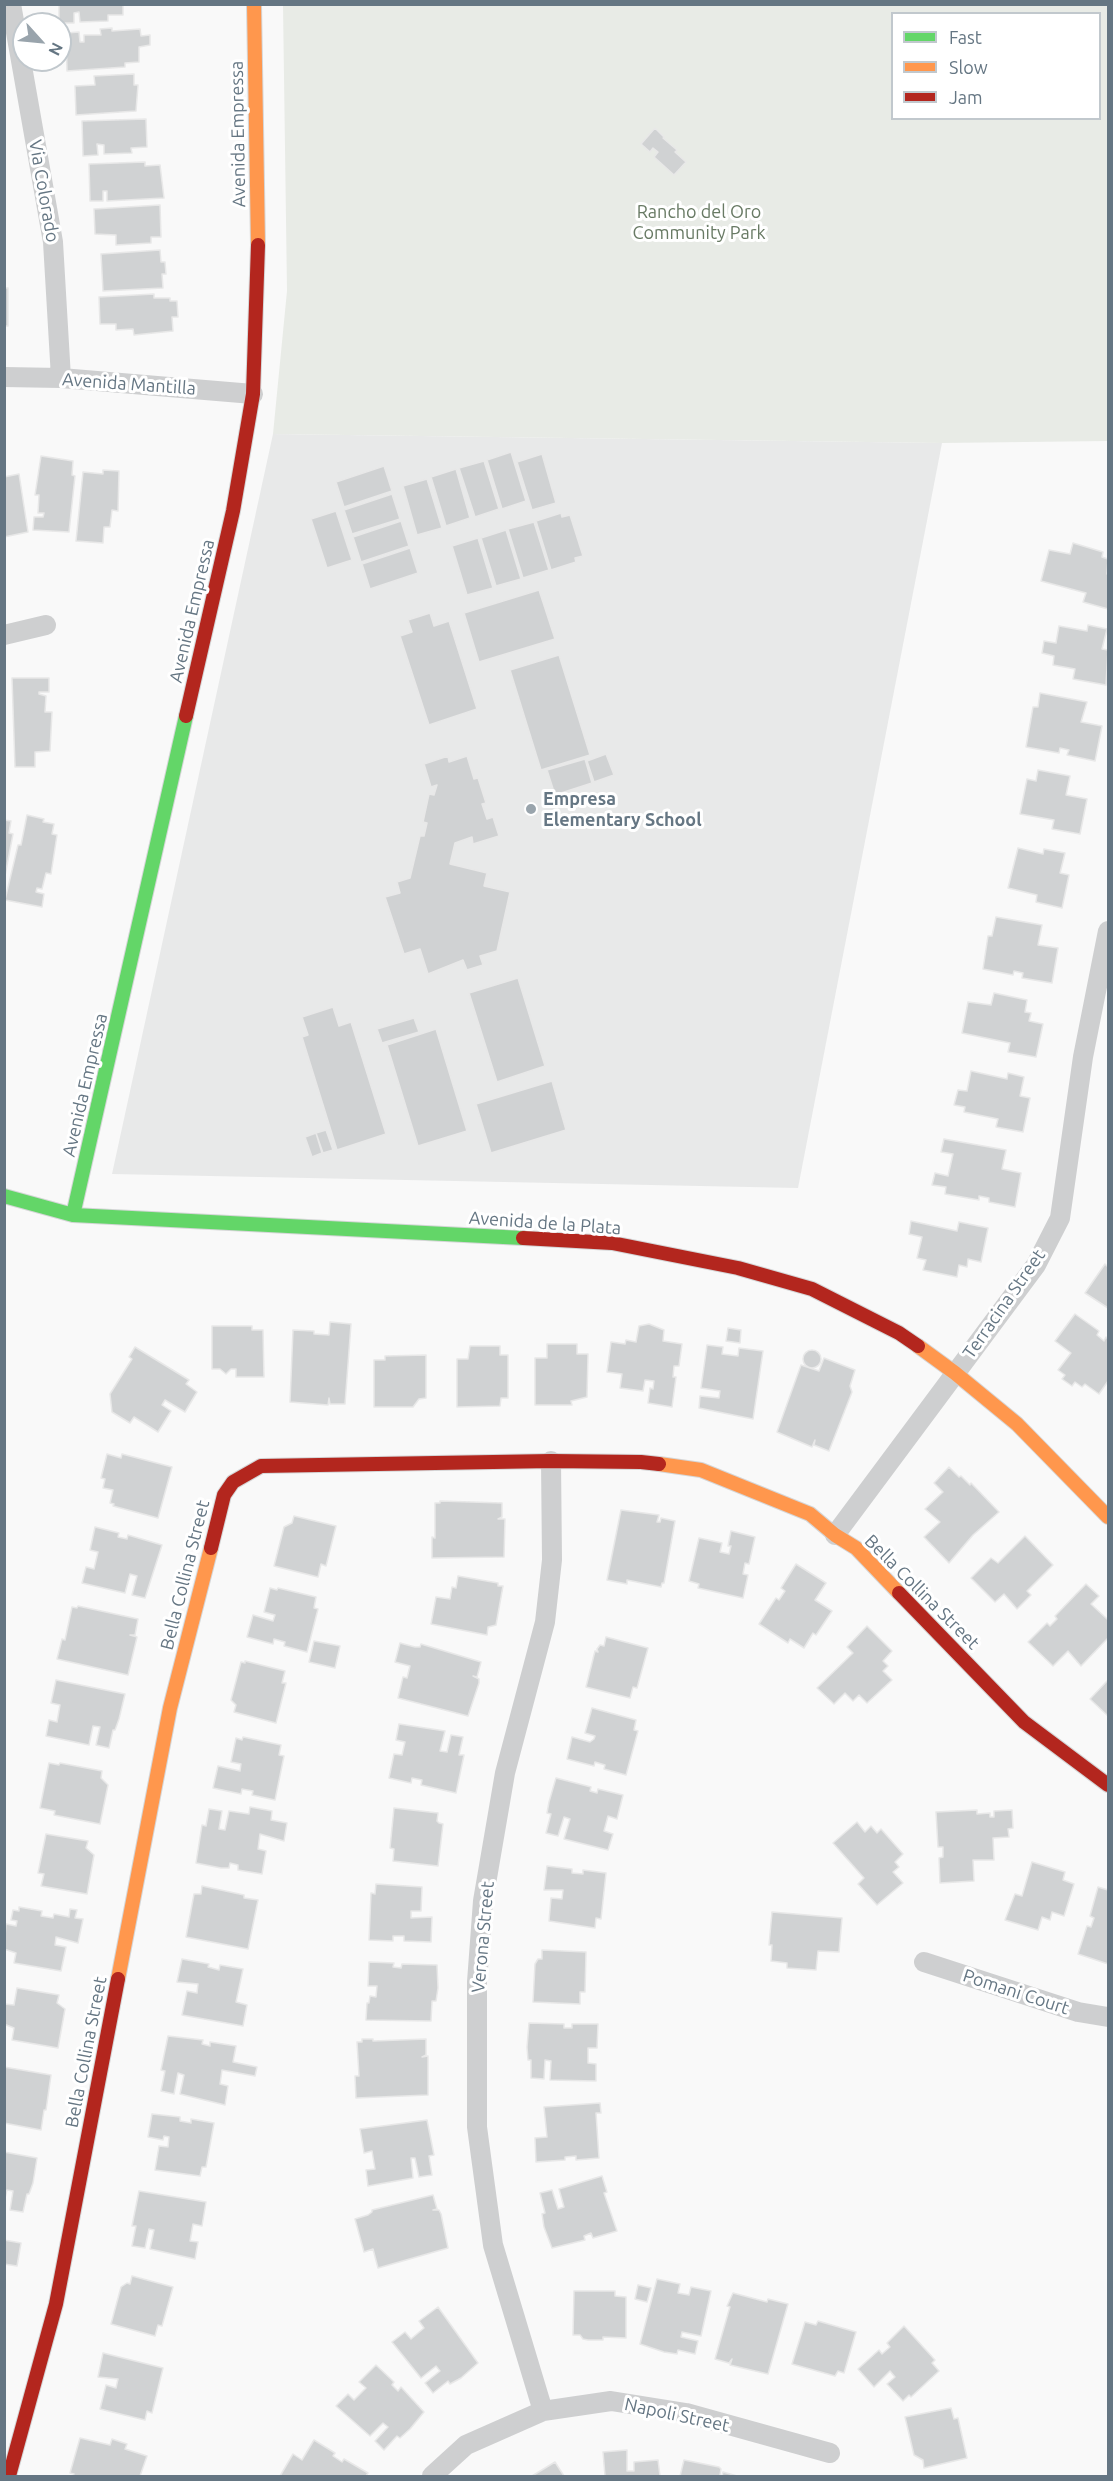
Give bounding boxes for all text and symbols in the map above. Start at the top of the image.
north arrow [12,12,72,72]
legend [891,12,1101,120]
text: Fast [949,27,982,47]
text: N [46,40,67,59]
text: Slow [949,57,988,77]
street label: Avenida Empressa [226,61,250,207]
text: Jam [949,87,983,107]
street label: Via Colorado [24,138,64,244]
park label: Rancho del Oro Community Park [632,201,766,244]
street label: Avenida Mantilla [61,369,197,399]
street label: Avenida Empressa [165,537,219,685]
place label: Empresa Elementary School [543,788,702,830]
marker: Empresa Elementary School [524,802,538,816]
street label: Avenida Empressa [58,1011,112,1159]
street label: Avenida de la Plata [468,1207,622,1239]
street label: Terracina Street [958,1245,1050,1363]
street label: Bella Collina Street [156,1498,214,1652]
street label: Bella Collina Street [860,1530,984,1654]
street label: Verona Street [467,1880,499,1994]
street label: Pomani Court [960,1965,1072,2019]
street label: Bella Collina Street [61,1975,111,2129]
street label: Napoli Street [623,2393,731,2437]

